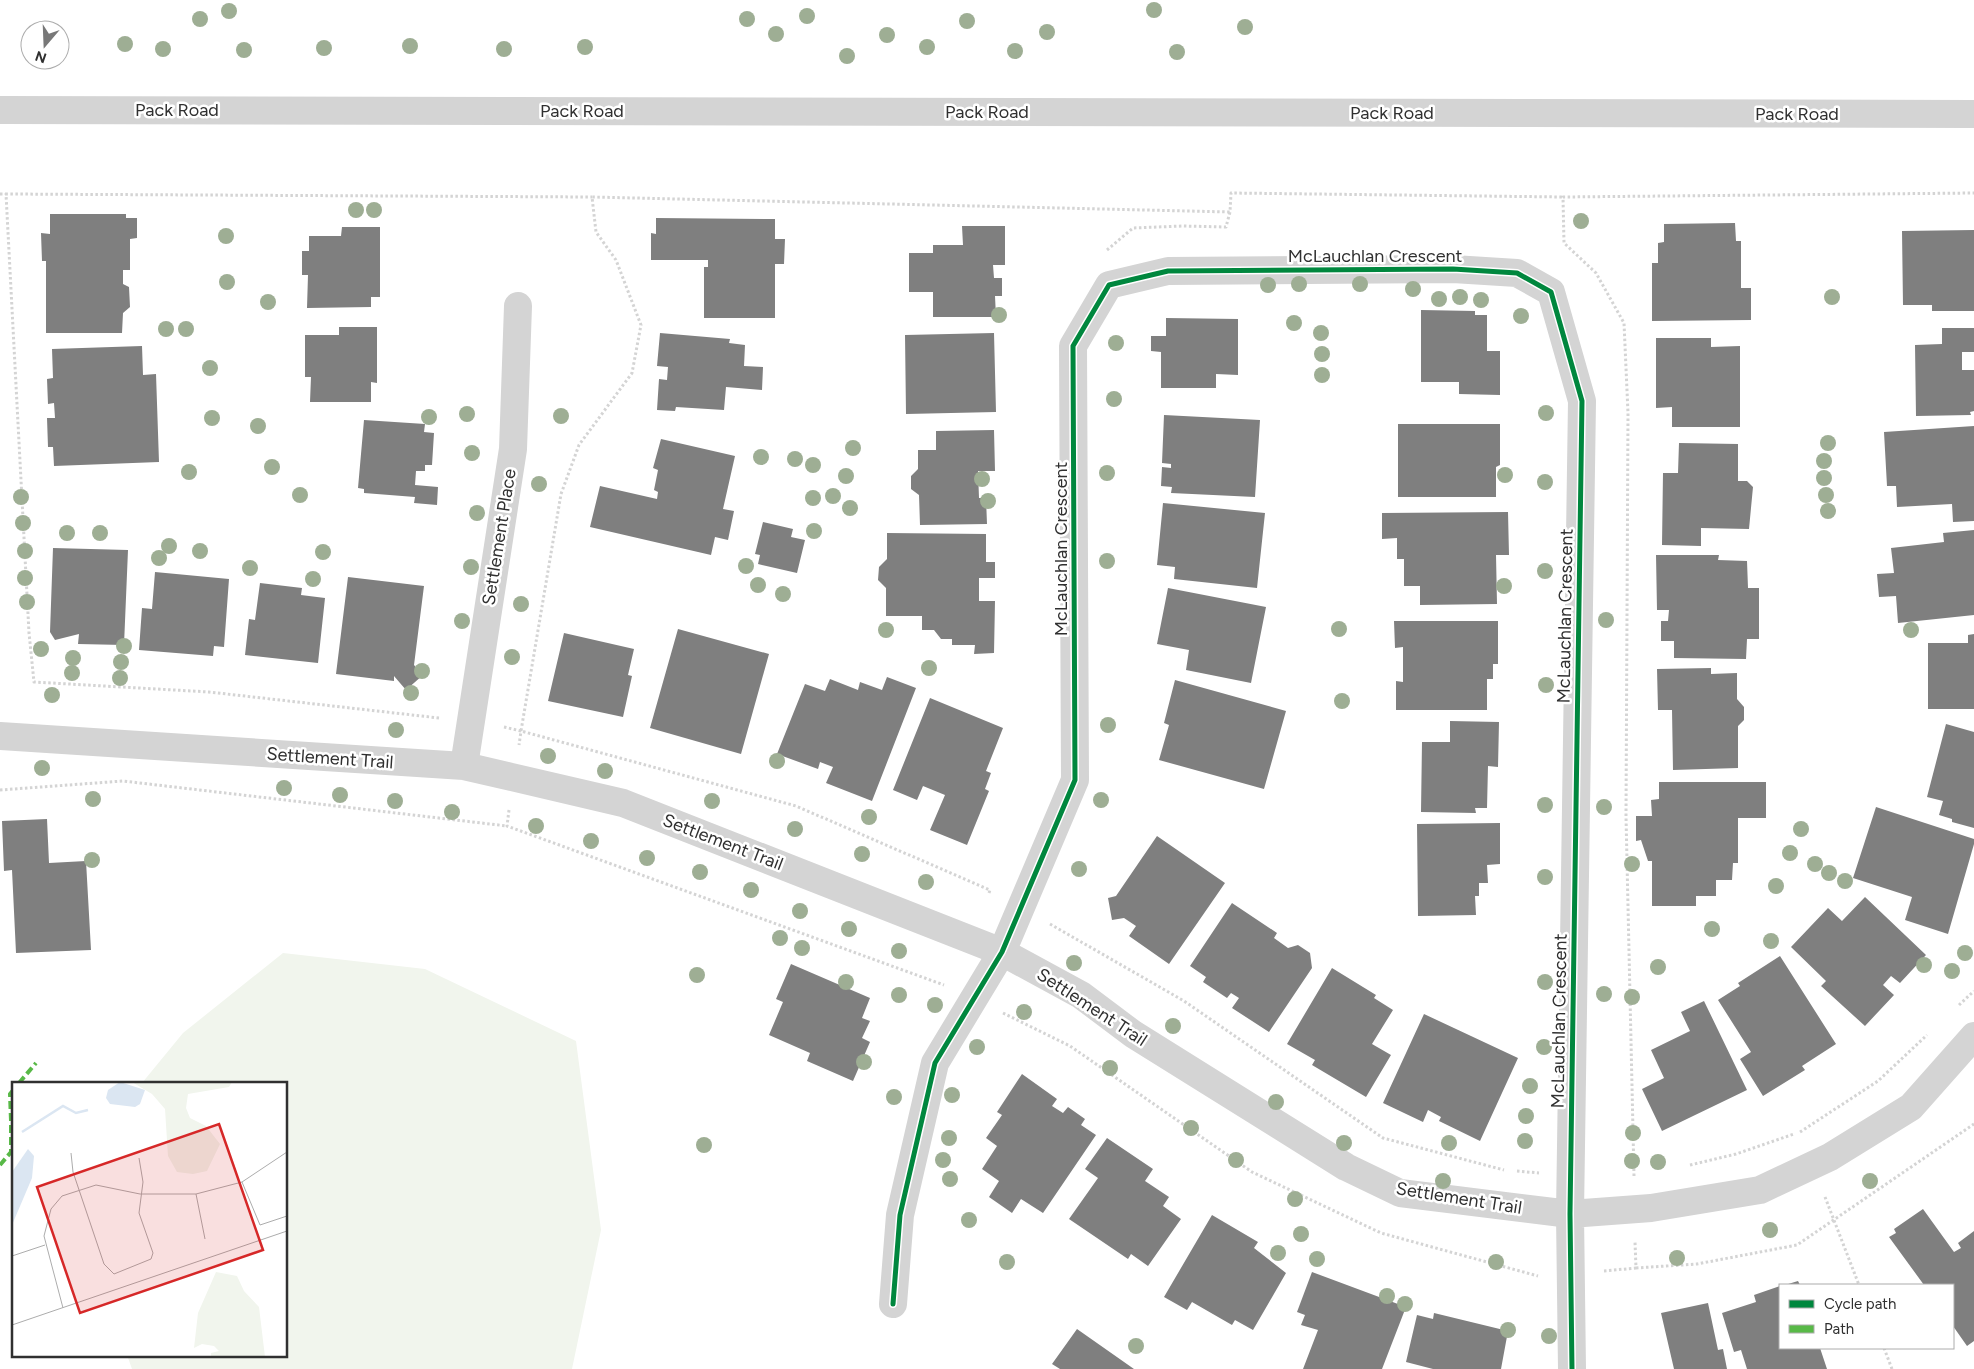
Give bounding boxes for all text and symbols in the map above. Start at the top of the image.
north arrow [20,20,70,70]
text: N [33,47,49,67]
street label: Pack Road [135,99,219,121]
street label: Pack Road [540,100,624,122]
street label: Pack Road [945,101,1029,123]
street label: Pack Road [1350,102,1434,124]
street label: Pack Road [1755,103,1839,125]
street label: McLauchlan Crescent [1288,245,1463,267]
street label: McLauchlan Crescent [1050,461,1072,636]
street label: Settlement Place [477,467,521,607]
street label: McLauchlan Crescent [1552,528,1578,704]
street label: Settlement Trail [266,743,394,773]
street label: Settlement Trail [660,809,786,875]
street label: McLauchlan Crescent [1546,933,1572,1109]
street label: Settlement Trail [1033,963,1151,1051]
inset map [12,1082,288,1356]
street label: Settlement Trail [1394,1177,1524,1219]
legend [1779,1284,1954,1349]
text: Cycle path [1824,1295,1896,1313]
text: Path [1824,1320,1854,1338]

